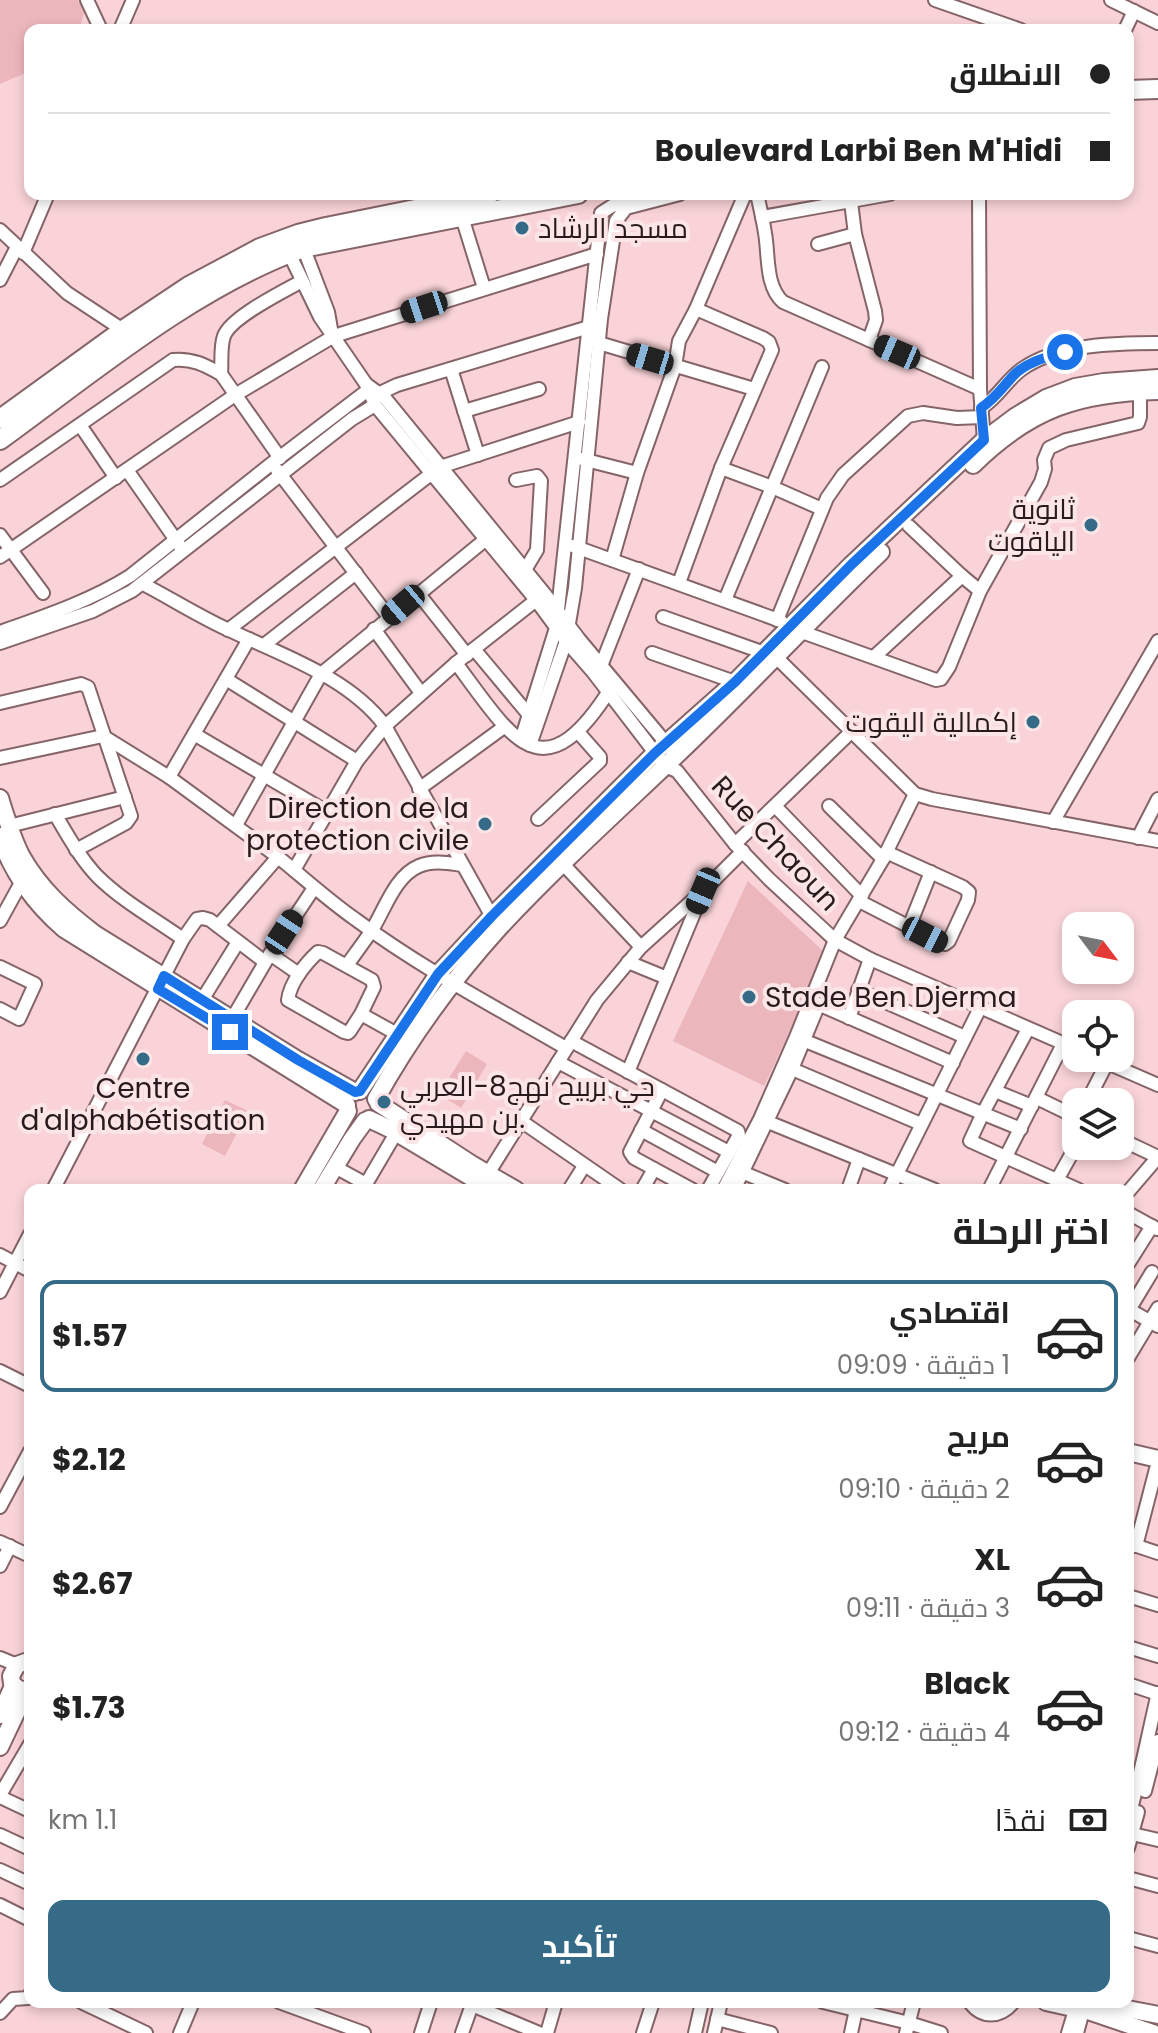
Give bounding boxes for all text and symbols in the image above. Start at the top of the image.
text: الانطلاق [949,53,1062,96]
text: Boulevard Larbi Ben M'Hidi [655,129,1062,172]
place label: مسجد الرشاد [538,209,688,248]
marker: مسجد الرشاد [513,219,531,237]
car [397,288,451,326]
car [870,332,924,372]
route start [1047,334,1083,370]
car [624,341,676,377]
place label: ثانوية الياقوت [988,490,1076,561]
marker: ثانوية الياقوت [1082,516,1100,534]
car [377,580,429,630]
place label: إكمالية اليقوت [846,703,1017,742]
marker: إكمالية اليقوت [1024,713,1042,731]
street label: Rue Chaoun [703,767,849,920]
place label: Direction de la protection civile [246,789,469,860]
marker: Direction de la protection civile [476,815,494,833]
car [683,864,723,918]
car [261,905,307,959]
north arrow [1062,912,1134,984]
map controls [1062,912,1134,1160]
car [898,913,952,957]
place label: Stade Ben Djerma [765,978,1017,1017]
marker: Stade Ben Djerma [740,988,758,1006]
button: locate [1062,1000,1134,1072]
route end [212,1014,248,1050]
marker: Centre d'alphabétisation [134,1050,152,1068]
place label: حي بربيح نهج8-العربي بن مهيدي. [400,1067,655,1140]
place label: Centre d'alphabétisation [21,1069,265,1140]
button: layers [1062,1088,1134,1160]
marker: حي بربيح نهج8-العربي بن مهيدي. [375,1093,393,1111]
text: اختر الرحلة [953,1206,1110,1257]
text: اقتصادي [889,1291,1010,1334]
icon: car [1034,1300,1106,1372]
text: $1.57 [52,1314,127,1357]
text: 1 دقيقة · 09:09 [837,1347,1010,1383]
text: مريح [947,1415,1010,1458]
icon: car [1034,1424,1106,1496]
text: $2.12 [52,1438,126,1481]
text: 2 دقيقة · 09:10 [838,1471,1010,1507]
text: XL [974,1538,1010,1581]
icon: car [1034,1548,1106,1620]
text: $2.67 [52,1562,133,1605]
text: 3 دقيقة · 09:11 [846,1590,1010,1626]
text: Black [924,1662,1010,1705]
icon: car [1034,1672,1106,1744]
text: $1.73 [52,1686,126,1729]
text: 4 دقيقة · 09:12 [838,1714,1010,1750]
icon: cash [1066,1798,1110,1842]
text: نقدًا [995,1799,1046,1842]
text: 1.1 km [48,1802,117,1838]
button: تأكيد [48,1900,1110,1992]

